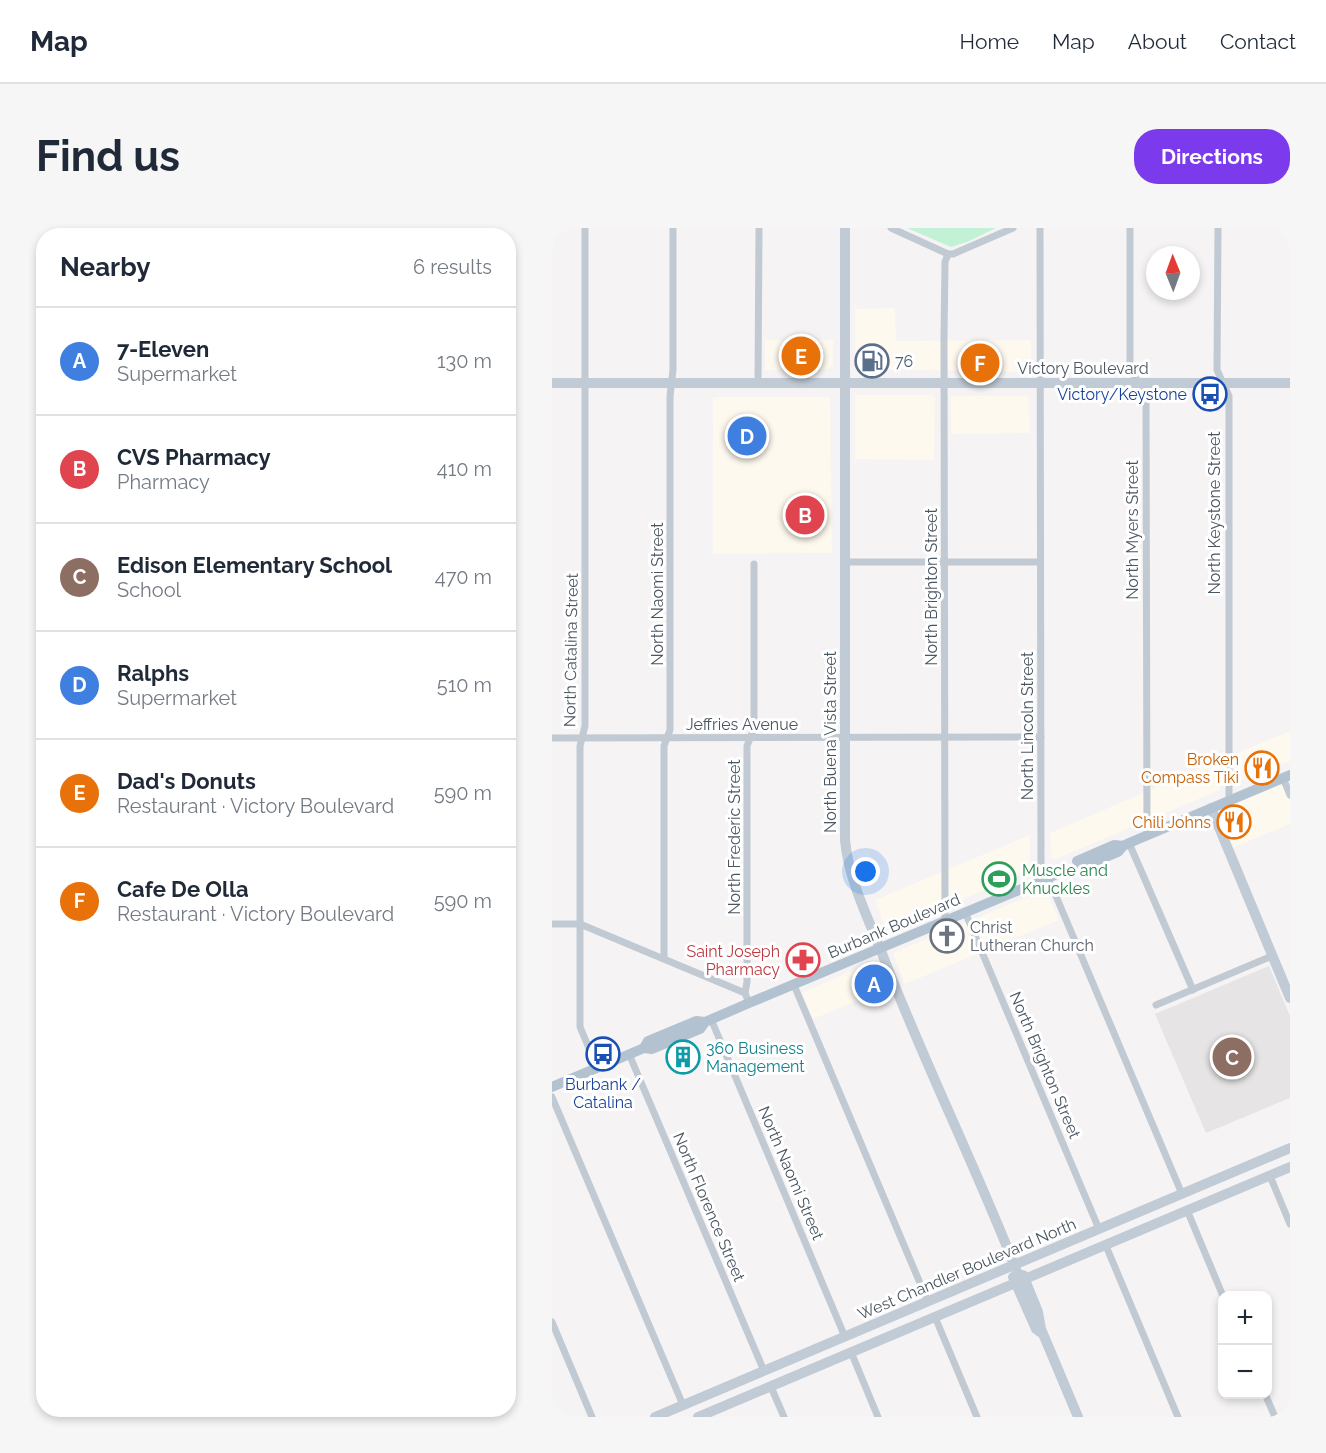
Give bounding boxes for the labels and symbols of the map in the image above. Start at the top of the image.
north arrow [1146,246,1200,300]
pin: E [782,334,820,378]
pin: F [960,340,1000,386]
fuel station icon: 76 [854,343,890,379]
place label: 76 [895,352,913,371]
street label: Victory Boulevard [1017,359,1149,378]
bus stop icon: Victory/Keystone [1192,376,1228,412]
place label: Victory/Keystone [1057,385,1187,404]
pin: D [728,414,766,458]
street label: North Keystone Street [1205,431,1224,595]
street label: North Myers Street [1123,460,1142,600]
pin: B [786,492,824,538]
street label: North Brighton Street [922,508,941,666]
street label: North Naomi Street [648,522,667,666]
street label: North Catalina Street [560,572,582,727]
street label: North Buena Vista Street [821,650,840,833]
street label: North Lincoln Street [1018,651,1037,800]
street label: Jeffries Avenue [686,715,798,734]
place label: Broken Compass Tiki [1141,750,1239,787]
restaurant icon: Broken Compass Tiki [1244,750,1280,786]
street label: North Frederic Street [725,759,744,915]
restaurant icon: Chili Johns [1216,804,1252,840]
place label: Chili Johns [1132,813,1211,832]
your location [851,857,880,886]
sports icon: Muscle and Knuckles [981,861,1017,897]
place label: Muscle and Knuckles [1022,861,1108,898]
street label: Burbank Boulevard [825,890,963,962]
church icon: Christ Lutheran Church [929,918,965,954]
place label: Christ Lutheran Church [970,918,1094,955]
place label: Saint Joseph Pharmacy [686,942,780,979]
pharmacy icon: Saint Joseph Pharmacy [785,942,821,978]
pin: A [854,962,894,1006]
street label: North Brighton Street [1005,989,1085,1142]
pin: C [1212,1034,1252,1080]
bus stop icon: Burbank / Catalina [585,1036,621,1072]
building icon: 360 Business Management [665,1039,701,1075]
place label: 360 Business Management [706,1039,805,1076]
place label: Burbank / Catalina [565,1075,641,1112]
street label: North Naomi Street [754,1103,828,1243]
street label: North Florence Street [669,1130,749,1285]
street label: West Chandler Boulevard North [855,1214,1079,1324]

